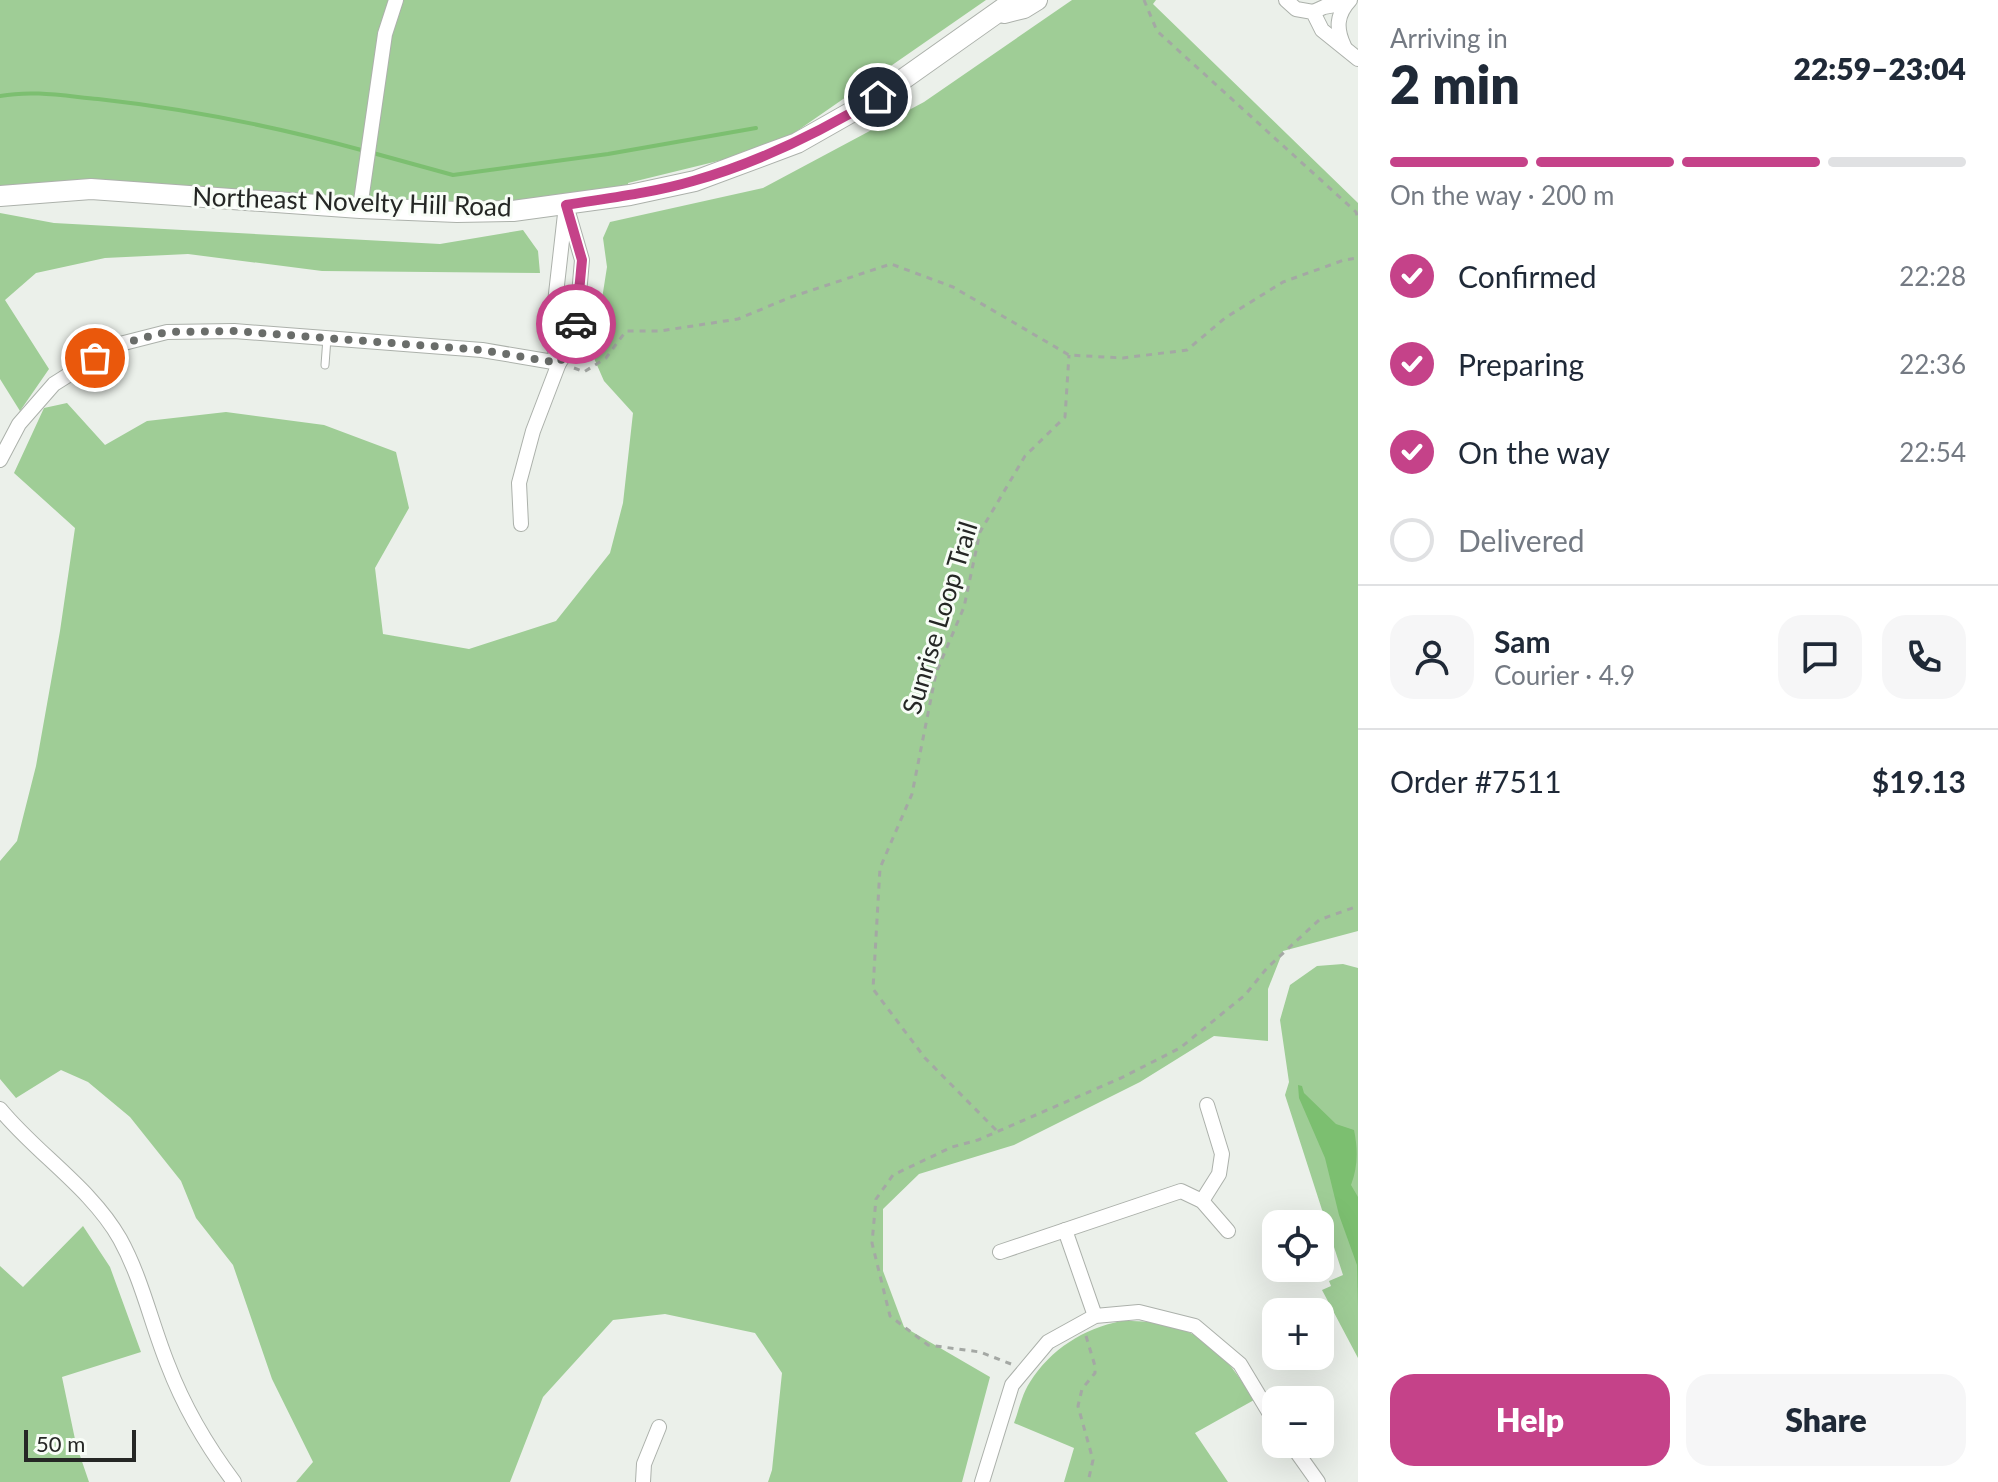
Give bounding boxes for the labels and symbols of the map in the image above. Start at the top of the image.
pin [844,63,912,131]
street label: Northeast Novelty Hill Road [192,179,512,223]
courier [536,284,616,364]
pin [61,324,129,392]
street label: Sunrise Loop Trail [895,518,984,718]
scale bar [24,1426,136,1462]

